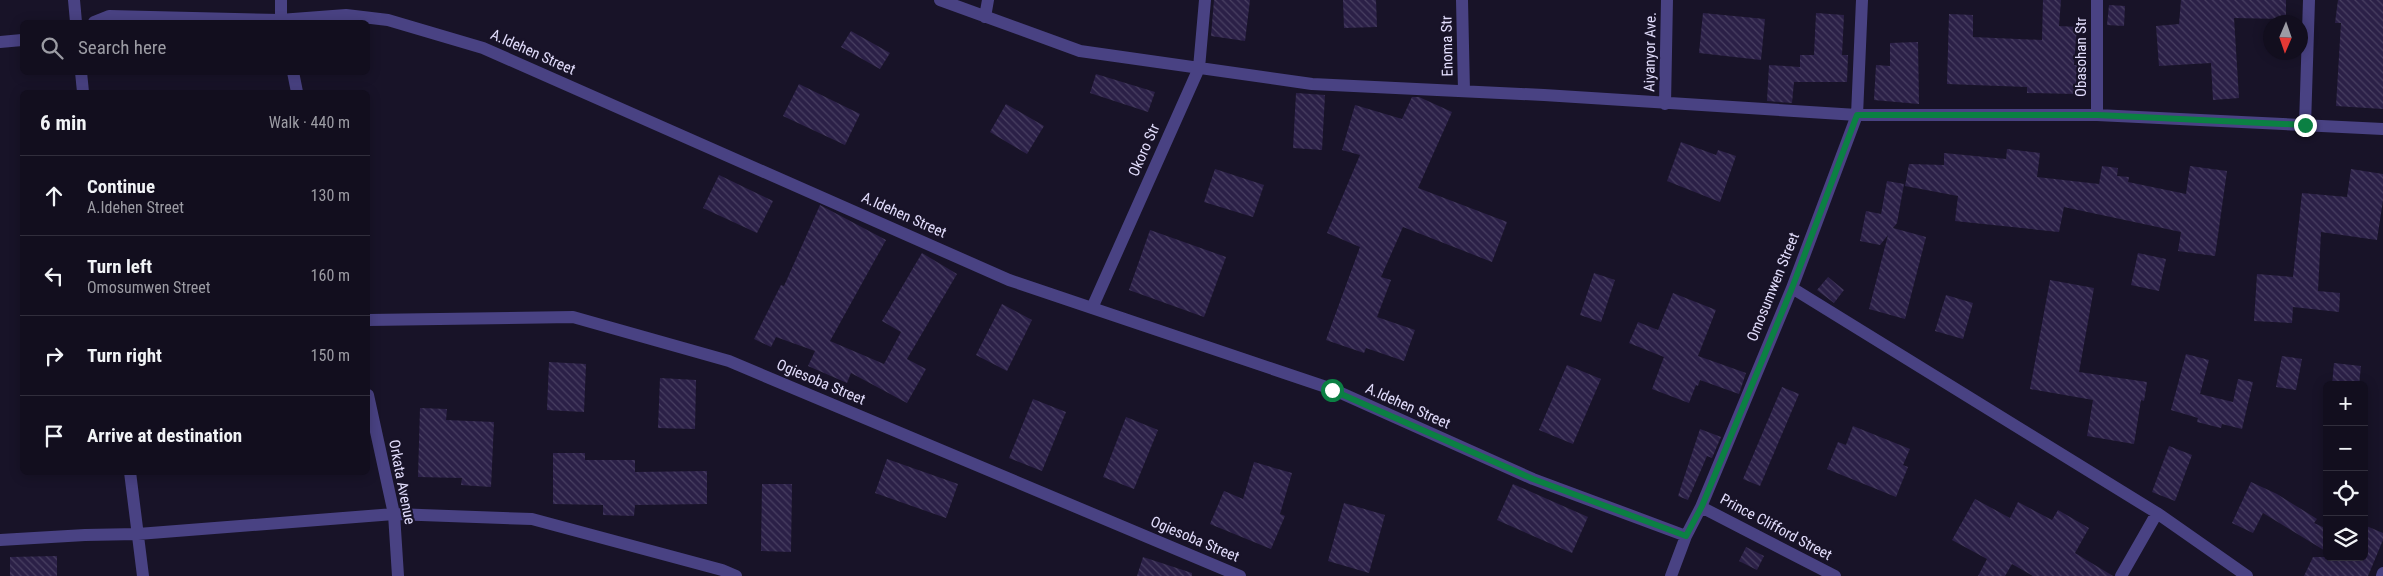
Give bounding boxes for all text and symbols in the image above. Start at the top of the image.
street label: Aiyanyor Ave. [1640,12,1660,92]
street label: Enoma Str [1437,15,1457,77]
north arrow [2263,15,2308,60]
street label: Obasohan Str [2072,17,2090,97]
search box [20,20,370,75]
street label: A.Idehen Street [488,25,578,79]
icon: search [38,34,66,62]
text: Search here [78,36,166,59]
text: 6 min [40,111,87,135]
text: Walk · 440 m [269,113,350,132]
route end [2294,114,2317,137]
street label: Okoro Str [1124,121,1164,179]
text: Continue [87,175,155,198]
icon: ahead [40,182,68,210]
text: 130 m [311,186,350,205]
street label: A.Idehen Street [859,188,949,242]
text: A.Idehen Street [87,198,184,217]
street label: Omosumwen Street [1743,230,1803,344]
text: Turn left [87,255,152,278]
icon: left [40,262,68,290]
text: 160 m [311,266,350,285]
text: Omosumwen Street [87,278,211,297]
icon: right [40,342,68,370]
text: Turn right [87,344,162,367]
text: 150 m [311,346,350,365]
street label: Ogiesoba Street [774,355,868,409]
route start [1321,379,1344,402]
street label: A.Idehen Street [1363,379,1453,433]
map controls [2323,381,2368,561]
button: + [2323,381,2368,426]
icon: arrive [40,422,68,450]
text: Arrive at destination [87,424,242,447]
button: − [2323,426,2368,471]
street label: Orkata Avenue [385,438,419,526]
button: locate [2323,471,2368,516]
street label: Prince Clifford Street [1717,490,1835,564]
street label: Ogiesoba Street [1148,512,1242,566]
button: layers [2323,516,2368,561]

